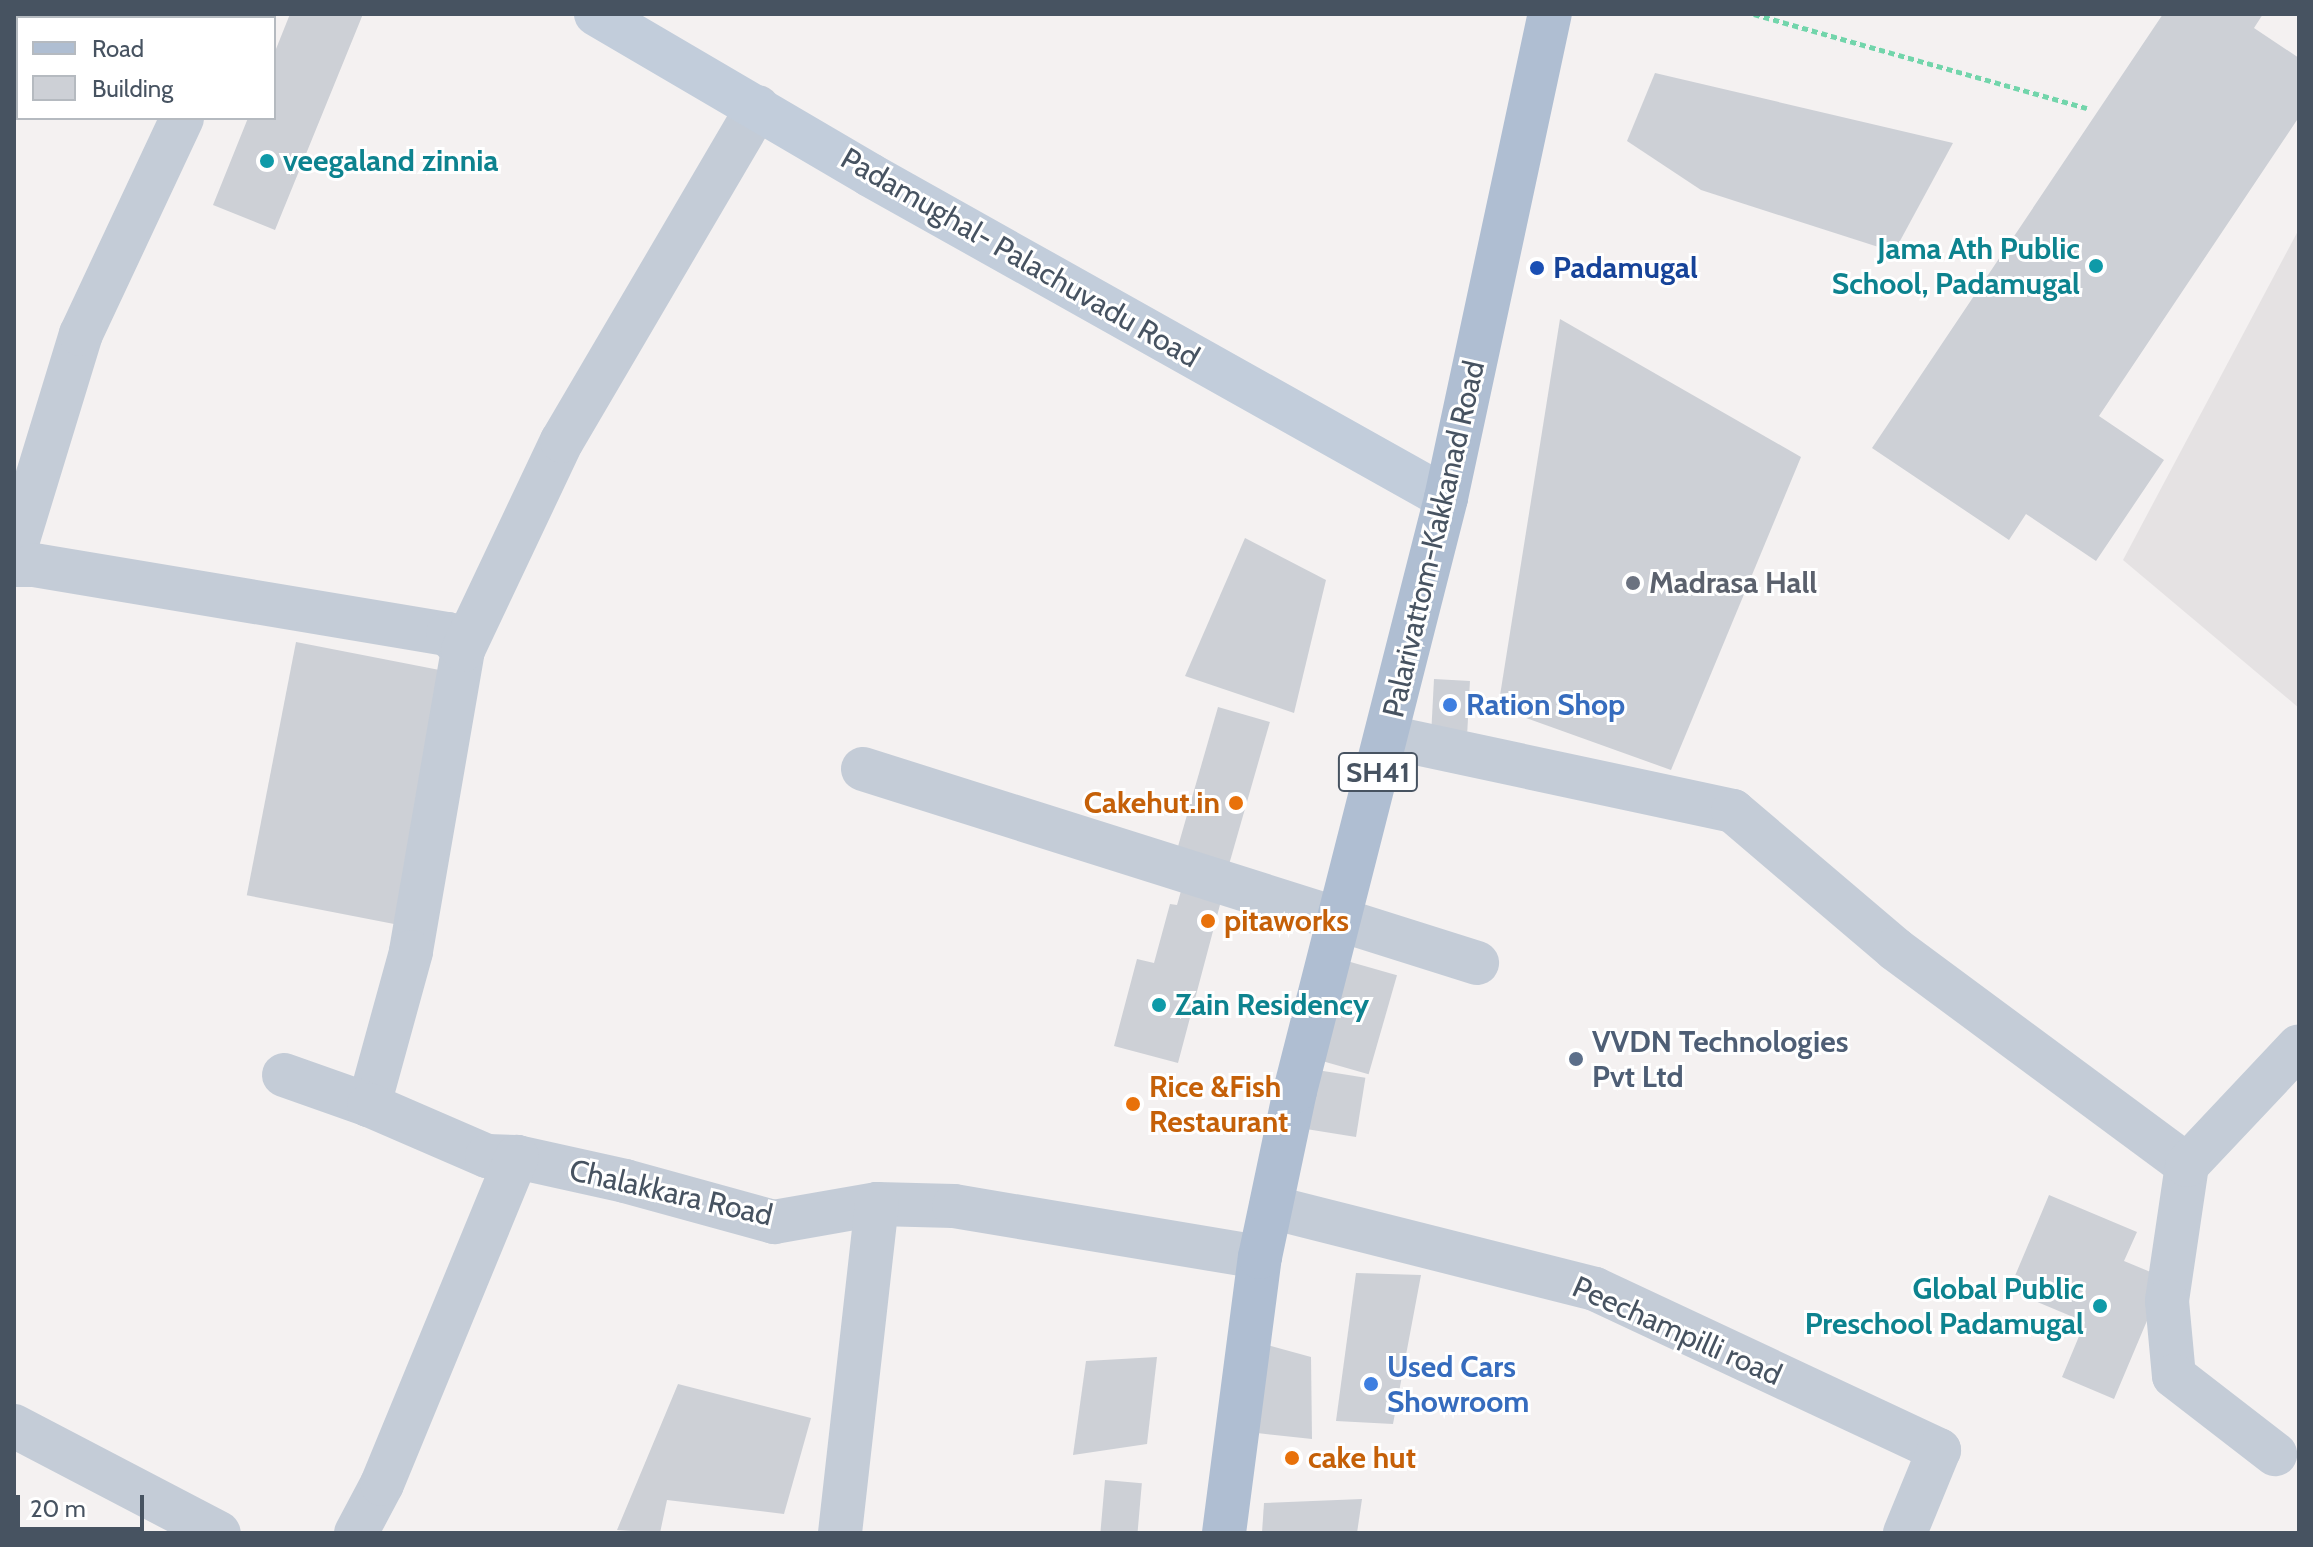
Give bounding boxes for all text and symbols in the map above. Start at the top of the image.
legend [16,16,276,120]
text: Road [92,34,144,63]
text: Building [92,74,173,103]
street label: Padamughal- Palachuvadu Road [834,140,1206,376]
place label: veegaland zinnia [283,143,498,179]
marker: veegaland zinnia [258,152,276,170]
place label: Jama Ath Public School, Padamugal [1832,231,2080,302]
place label: Padamugal [1553,250,1698,286]
marker: Jama Ath Public School, Padamugal [2087,257,2105,275]
marker: Padamugal [1528,259,1546,277]
street label: Palarivattom-Kakkanad Road [1375,357,1493,721]
place label: Madrasa Hall [1649,565,1817,601]
marker: Madrasa Hall [1624,574,1642,592]
place label: Ration Shop [1466,687,1625,723]
marker: Ration Shop [1441,696,1459,714]
road number: SH41 [1336,748,1420,796]
place label: Cakehut.in [1084,785,1220,821]
marker: Cakehut.in [1227,794,1245,812]
place label: pitaworks [1224,903,1349,939]
marker: pitaworks [1199,912,1217,930]
place label: Zain Residency [1175,987,1369,1023]
marker: Zain Residency [1150,996,1168,1014]
place label: VVDN Technologies Pvt Ltd [1592,1024,1848,1094]
marker: VVDN Technologies Pvt Ltd [1567,1050,1585,1068]
place label: Rice &Fish Restaurant [1149,1069,1288,1140]
marker: Rice &Fish Restaurant [1124,1095,1142,1113]
street label: Chalakkara Road [566,1152,776,1234]
street label: Peechampilli road [1567,1269,1787,1393]
place label: Global Public Preschool Padamugal [1805,1271,2084,1342]
marker: Global Public Preschool Padamugal [2091,1297,2109,1315]
place label: Used Cars Showroom [1387,1349,1529,1420]
marker: Used Cars Showroom [1362,1375,1380,1393]
place label: cake hut [1308,1440,1416,1476]
marker: cake hut [1283,1449,1301,1467]
scale bar [20,1479,148,1529]
text: 20 m [30,1494,86,1523]

